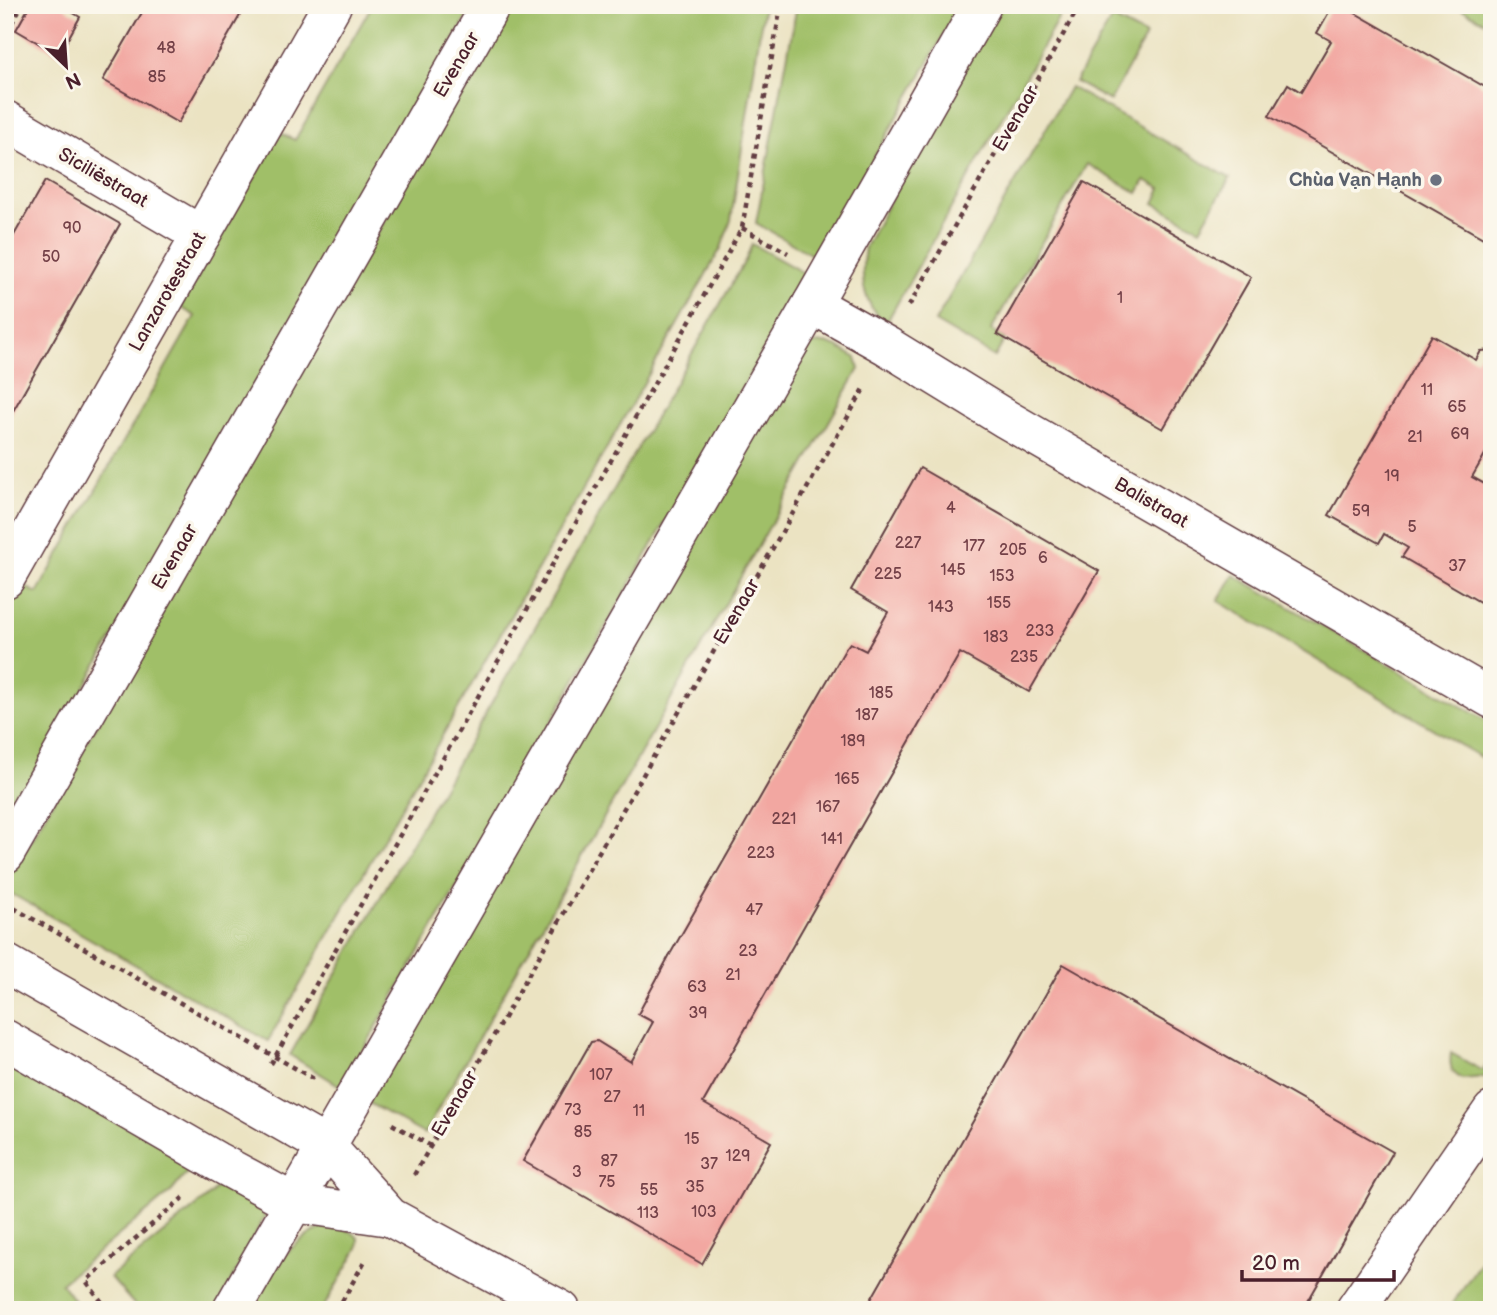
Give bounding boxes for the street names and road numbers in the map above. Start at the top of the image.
street label: Evenaar [429,27,485,102]
street label: Evenaar [988,81,1044,156]
street label: Siciliëstraat [54,143,152,213]
street label: Lanzarotestraat [125,228,212,356]
street label: Balistraat [1110,473,1192,533]
street label: Evenaar [147,519,203,594]
street label: Evenaar [709,574,765,649]
street label: Evenaar [427,1066,483,1141]

